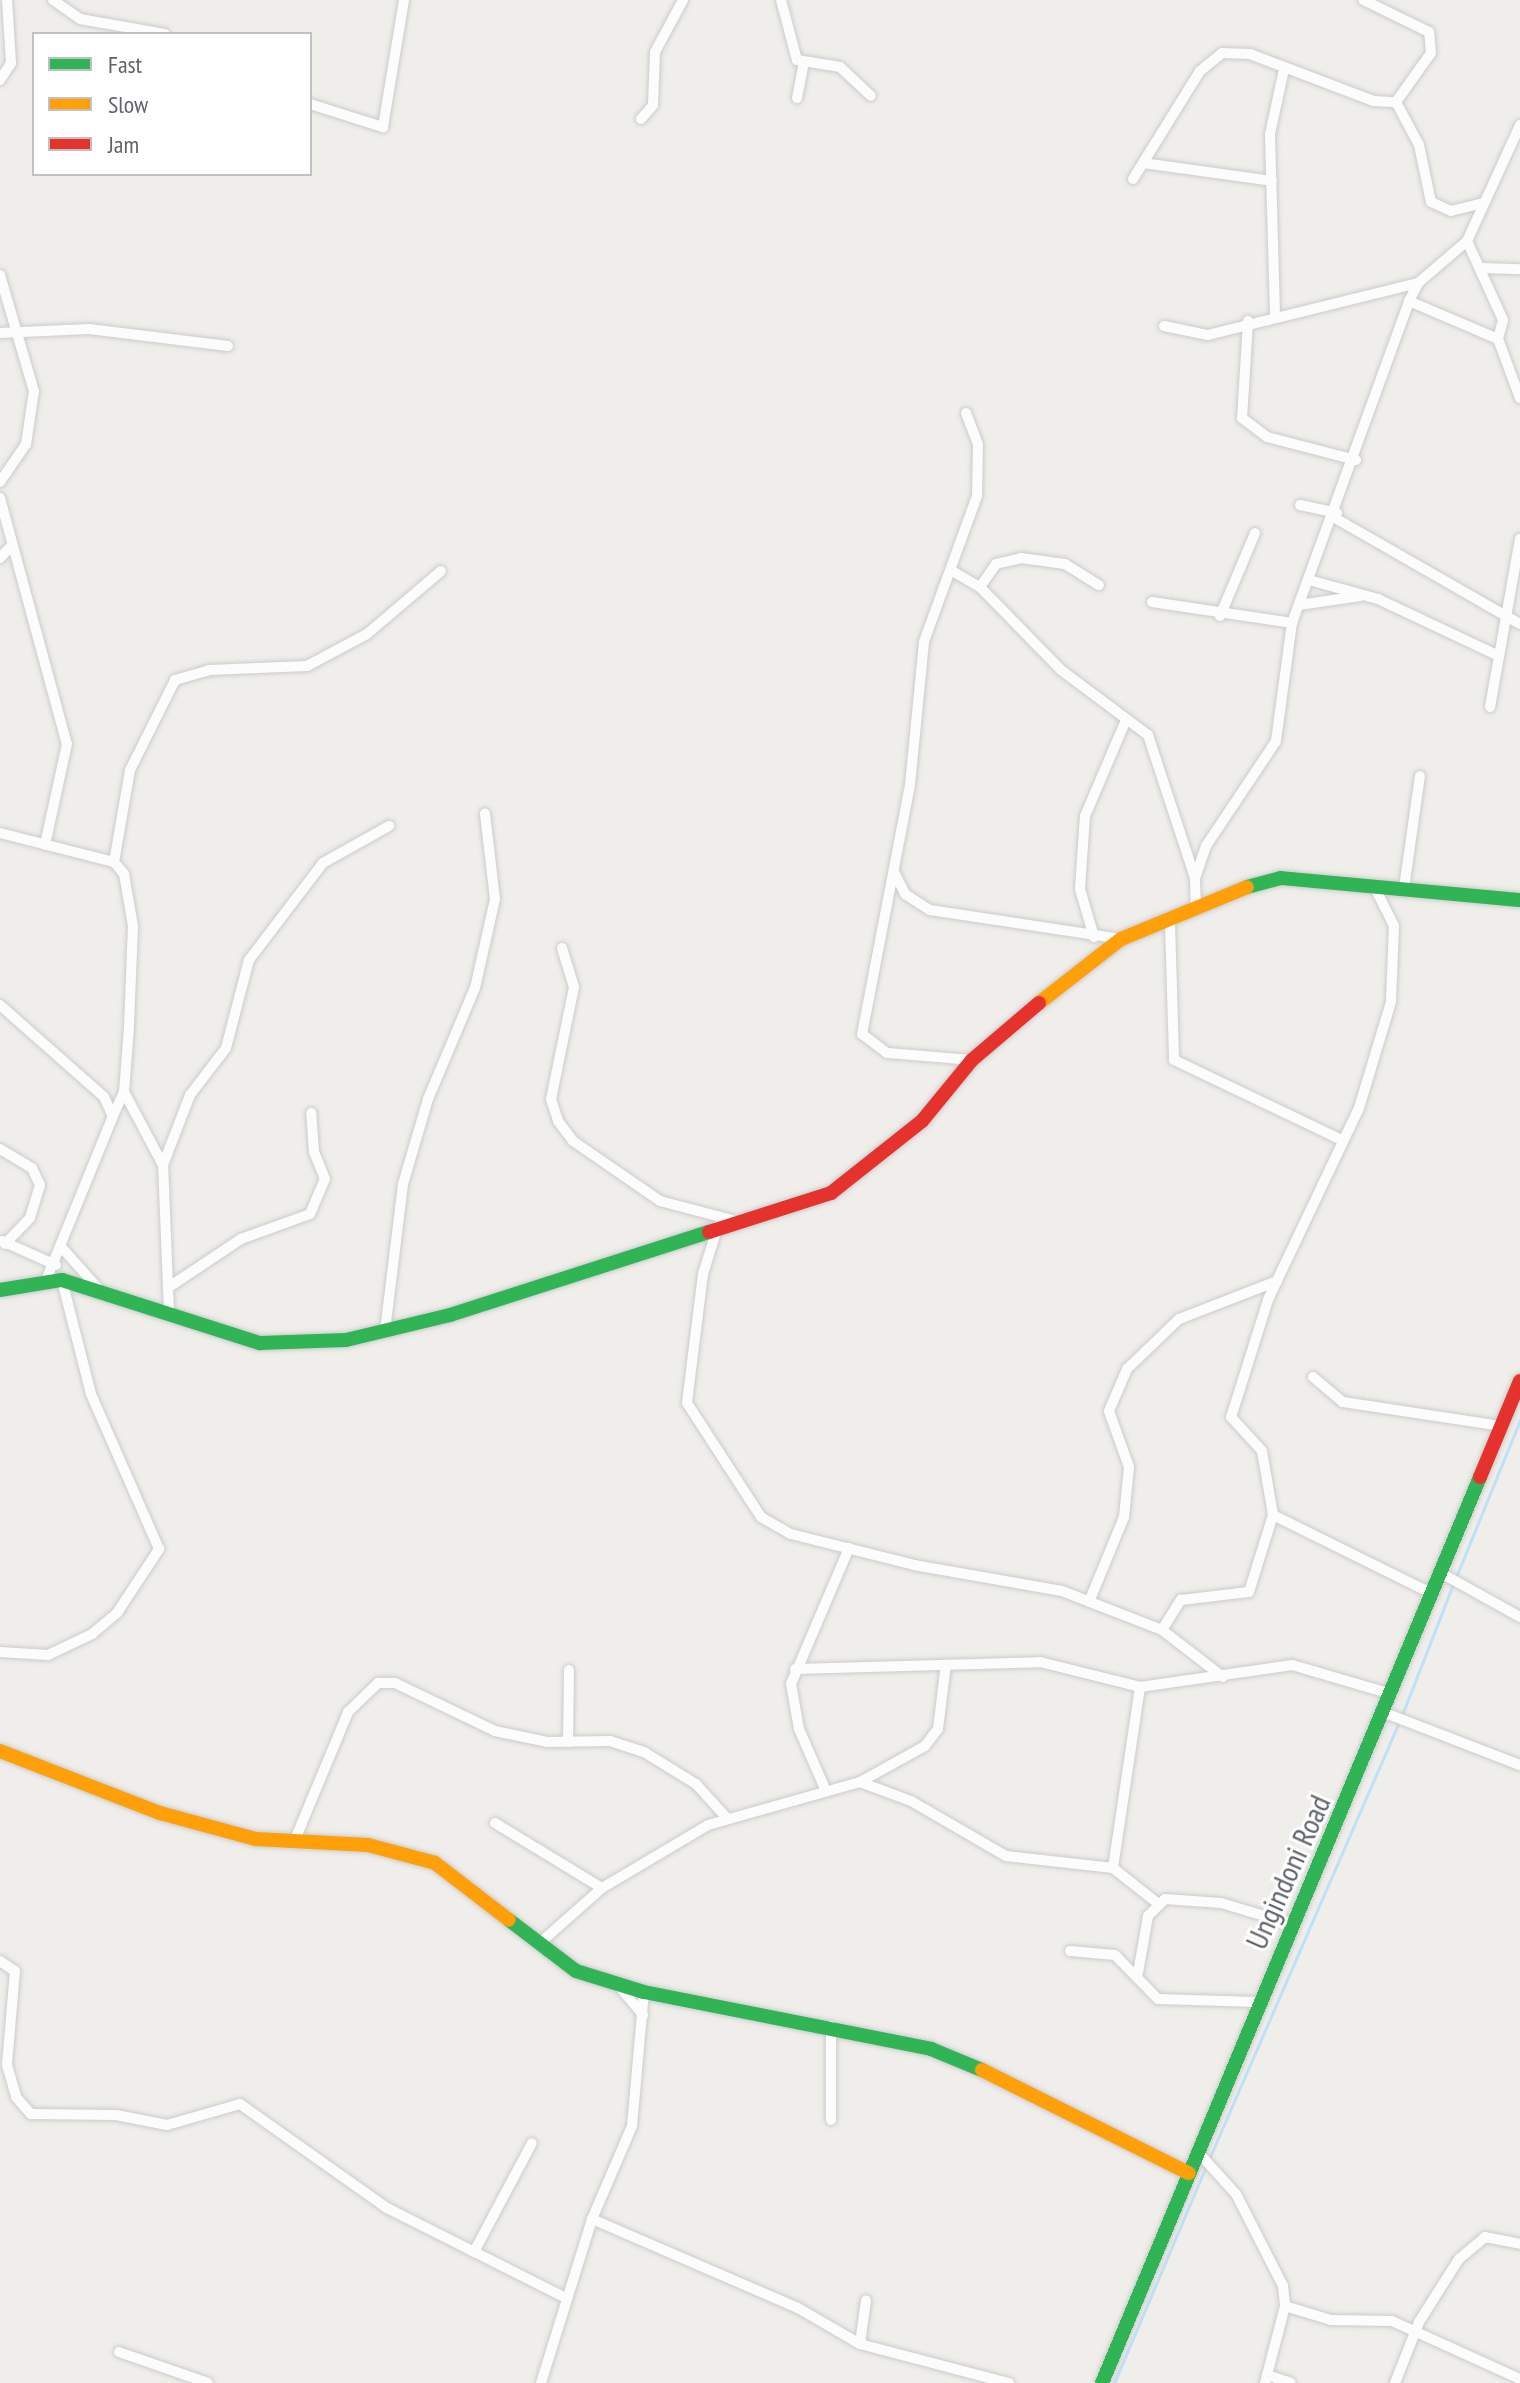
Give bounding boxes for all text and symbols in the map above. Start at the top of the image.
legend [32,32,312,176]
text: Fast [108,49,142,80]
text: Slow [108,89,148,120]
text: Jam [108,129,139,160]
street label: Ungindoni Road [1238,1789,1338,1955]

